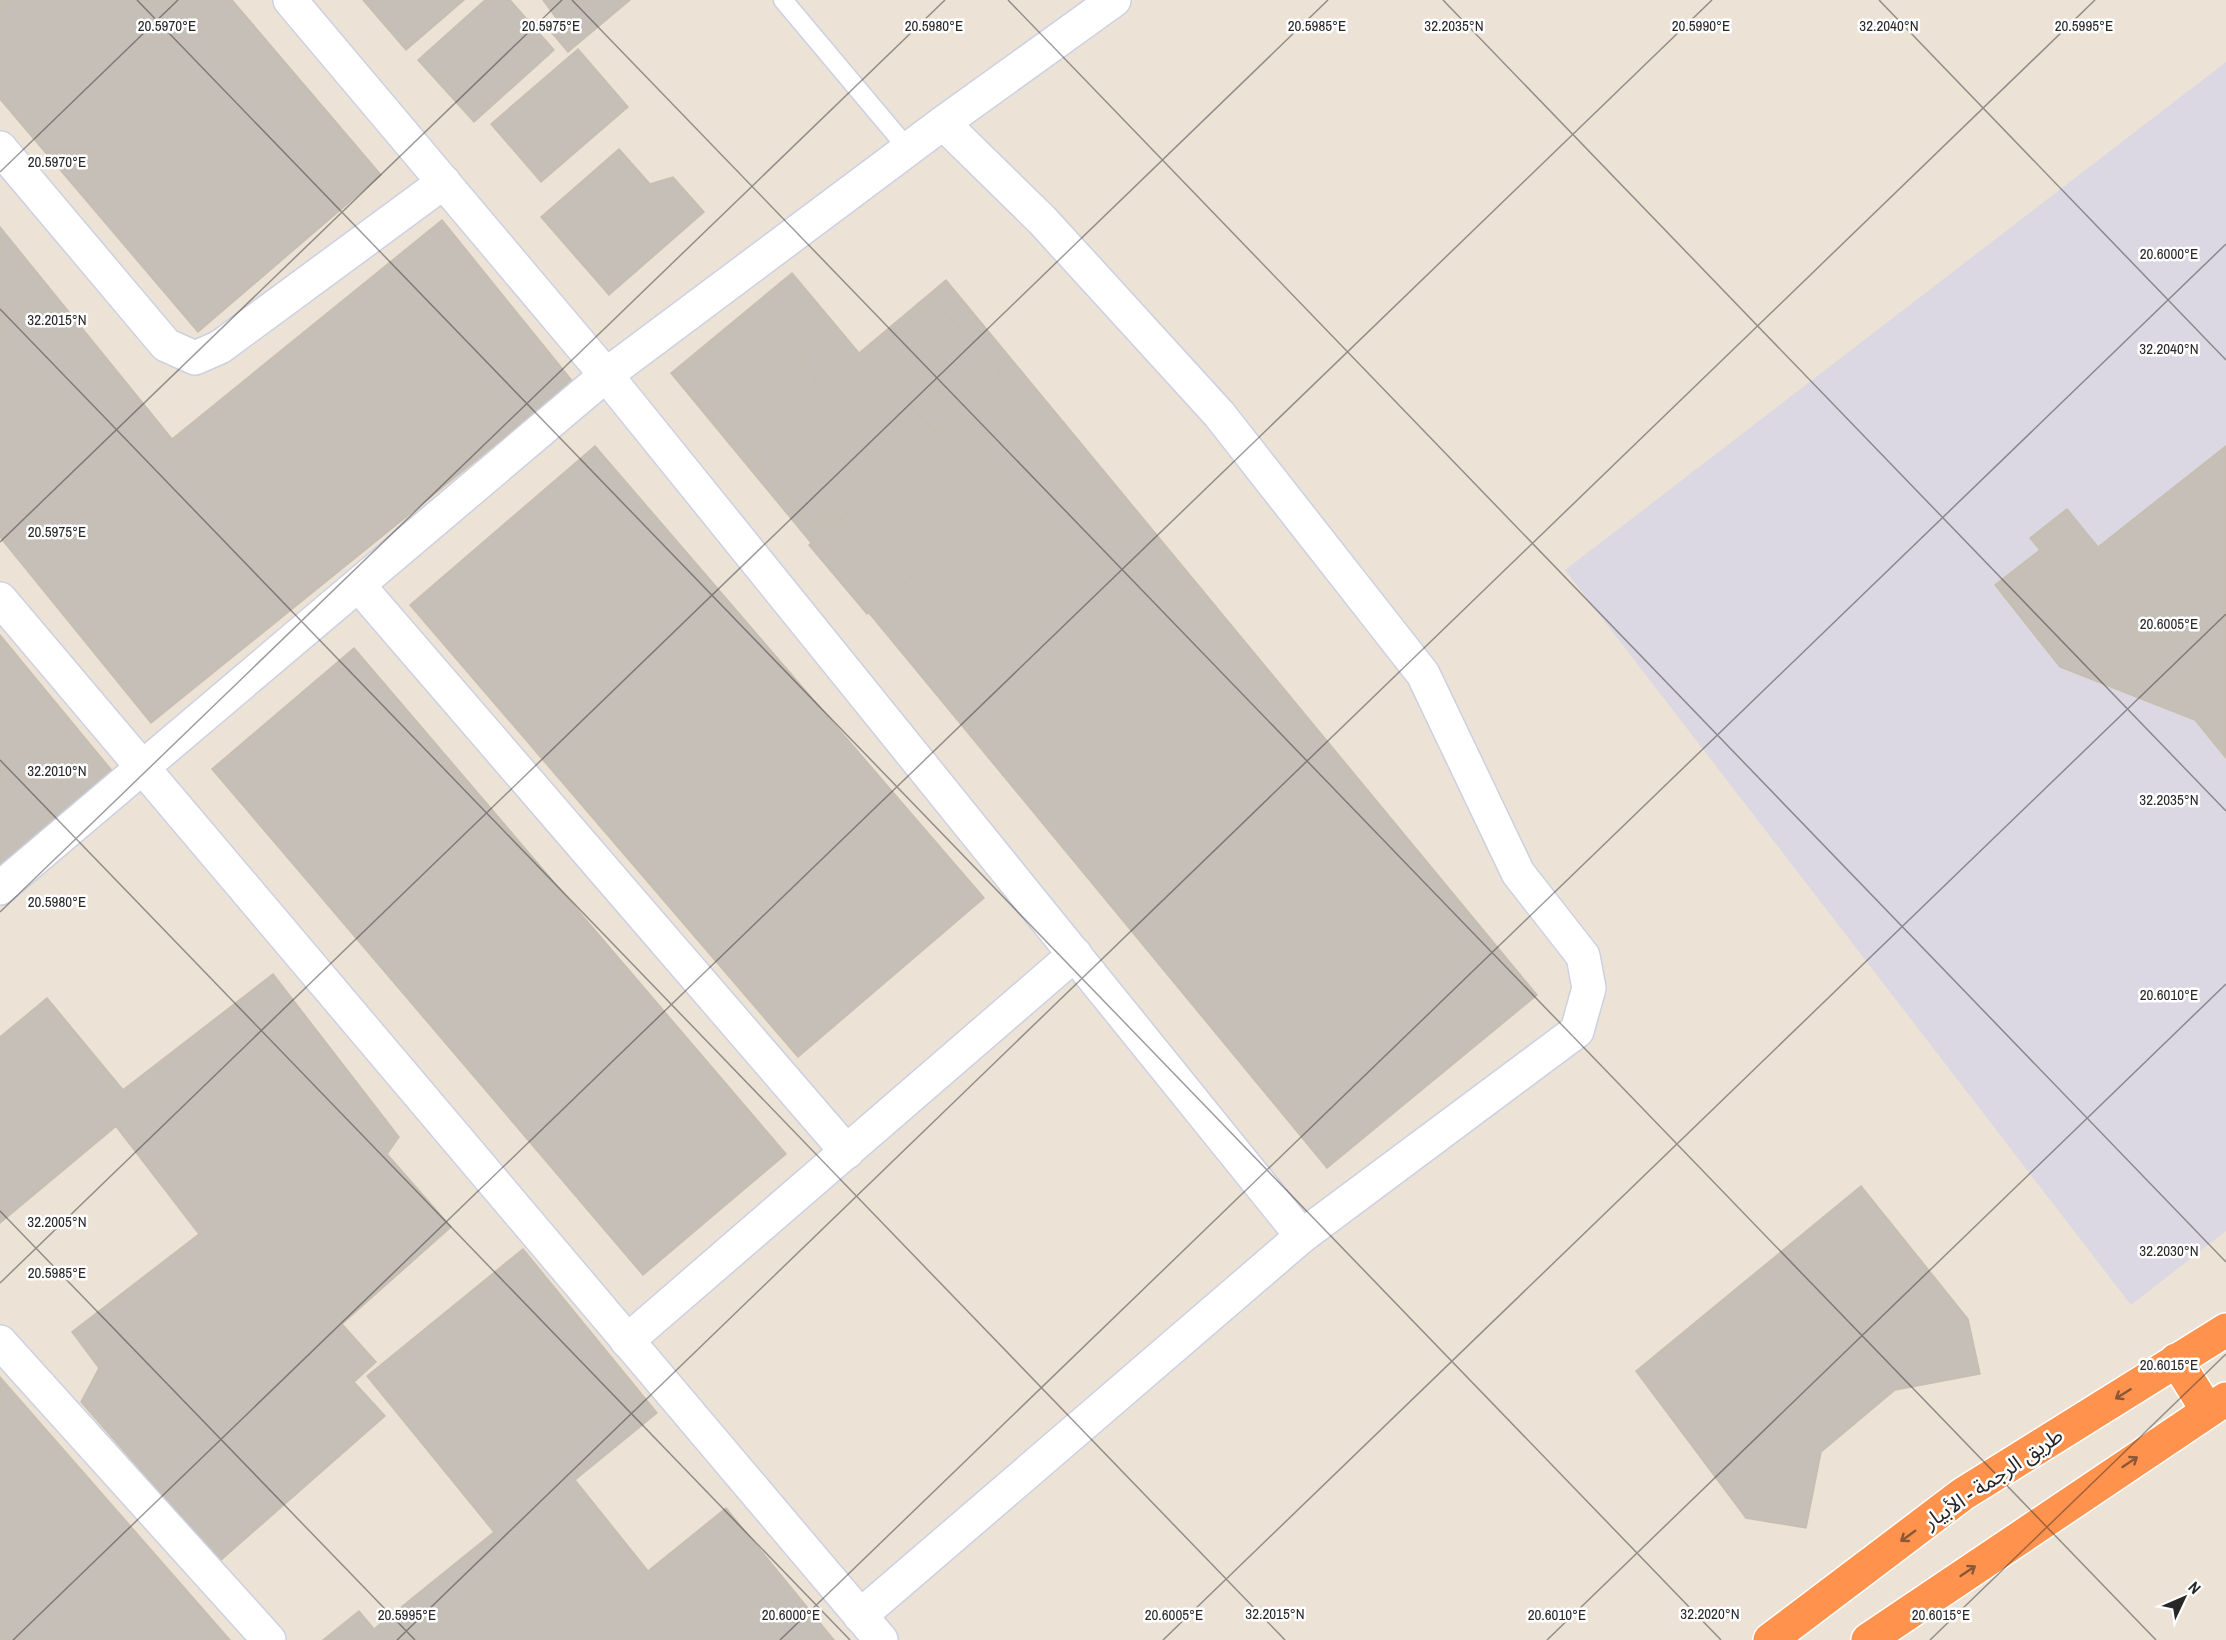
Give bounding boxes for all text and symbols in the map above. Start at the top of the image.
text: 20.5970°E [138,15,196,36]
text: 20.5975°E [522,15,580,36]
text: 20.5980°E [905,15,963,36]
text: 20.5985°E [1288,15,1346,36]
text: 32.2035°N [1424,15,1484,36]
text: 20.5990°E [1672,15,1730,36]
text: 32.2040°N [1859,15,1919,36]
text: 20.5995°E [2055,15,2113,36]
text: 20.5970°E [28,151,86,172]
text: 20.6000°E [2140,243,2198,264]
text: 32.2015°N [27,309,87,330]
text: 32.2040°N [2139,338,2199,359]
text: 20.5975°E [28,521,86,542]
text: 20.6005°E [2140,613,2198,634]
text: 32.2010°N [27,760,87,781]
text: 32.2035°N [2139,789,2199,810]
text: 20.5980°E [28,891,86,912]
text: 20.6010°E [2140,984,2198,1005]
text: 32.2005°N [27,1211,87,1232]
text: 32.2030°N [2139,1240,2199,1261]
text: 20.5985°E [28,1262,86,1283]
text: 20.6015°E [2140,1354,2198,1375]
one-way arrow [2115,1388,2132,1400]
street label: طريق الرجمة - الأبيار [1917,1421,2068,1536]
one-way arrow [2121,1456,2137,1468]
one-way arrow [1900,1529,1916,1542]
one-way arrow [1959,1564,1976,1576]
north arrow [2154,1568,2214,1628]
text: N [2184,1577,2206,1599]
text: 32.2015°N [1245,1603,1305,1624]
text: 32.2020°N [1680,1603,1740,1624]
text: 20.5995°E [378,1604,436,1625]
text: 20.6000°E [762,1604,820,1625]
text: 20.6005°E [1145,1604,1203,1625]
text: 20.6010°E [1528,1604,1586,1625]
text: 20.6015°E [1912,1604,1970,1625]

